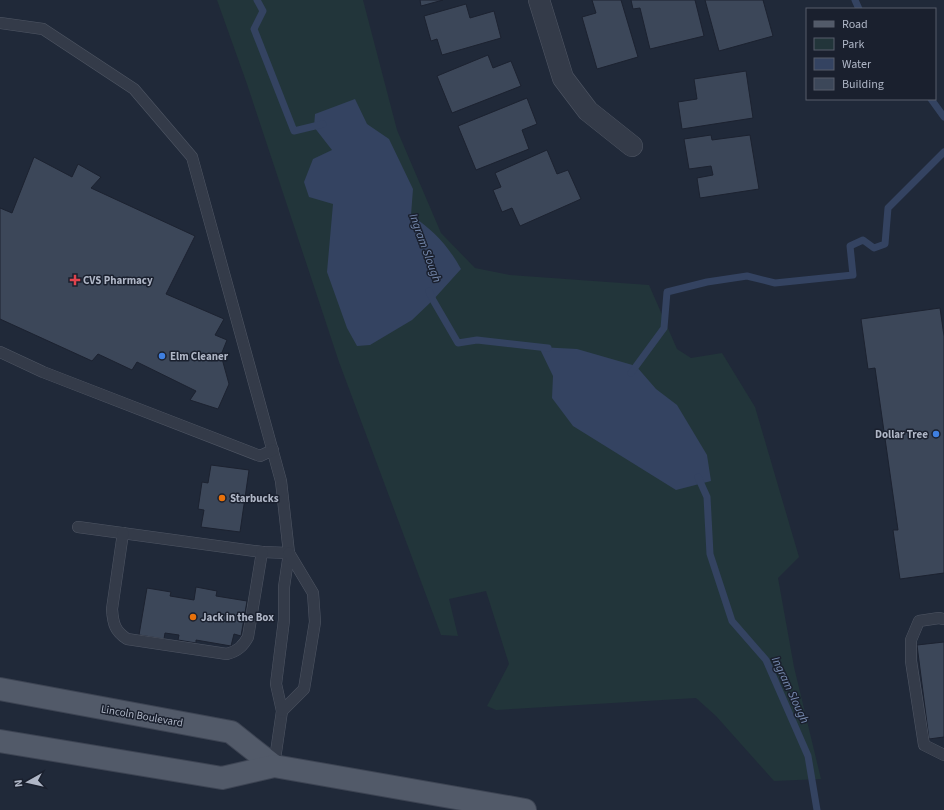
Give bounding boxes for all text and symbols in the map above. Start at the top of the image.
legend [806,8,936,100]
text: Road [842,16,868,33]
text: Park [842,36,864,53]
text: Water [842,56,872,73]
text: Building [842,76,884,93]
water label: Ingram Slough [405,211,445,285]
place label: CVS Pharmacy [83,273,153,288]
marker: CVS Pharmacy [70,275,80,285]
place label: Elm Cleaner [170,349,229,364]
marker: Elm Cleaner [157,351,167,361]
place label: Dollar Tree [875,427,928,442]
marker: Dollar Tree [931,429,941,439]
place label: Starbucks [230,491,279,506]
marker: Starbucks [217,493,227,503]
place label: Jack in the Box [201,610,274,625]
marker: Jack in the Box [188,612,198,622]
water label: Ingram Slough [767,654,813,726]
street label: Lincoln Boulevard [100,701,184,731]
north arrow [8,762,48,802]
text: N [11,779,27,788]

